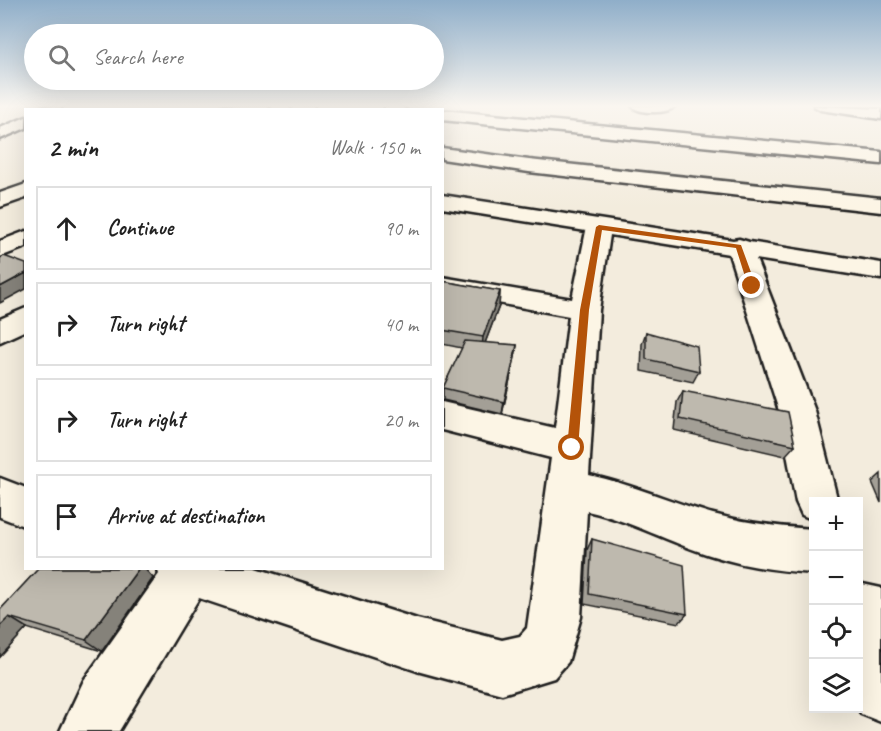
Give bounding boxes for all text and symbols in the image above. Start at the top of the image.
search box [24,24,444,90]
icon: search [45,41,78,74]
text: Search here [93,43,183,71]
text: 2 min [48,131,98,164]
text: Walk · 150 m [330,135,420,160]
icon: ahead [50,212,83,245]
text: Continue [107,214,173,242]
text: 90 m [384,216,418,241]
route end [738,272,764,298]
icon: right [50,308,83,341]
text: Turn right [107,310,184,338]
text: 40 m [384,312,418,337]
icon: right [50,404,83,437]
text: Turn right [107,406,184,434]
text: 20 m [384,408,418,433]
route start [558,434,584,460]
map controls [809,497,863,713]
button: + [809,497,863,551]
icon: arrive [50,500,83,533]
text: Arrive at destination [107,502,264,530]
button: − [809,551,863,605]
button: locate [809,605,863,659]
button: layers [809,659,863,713]

